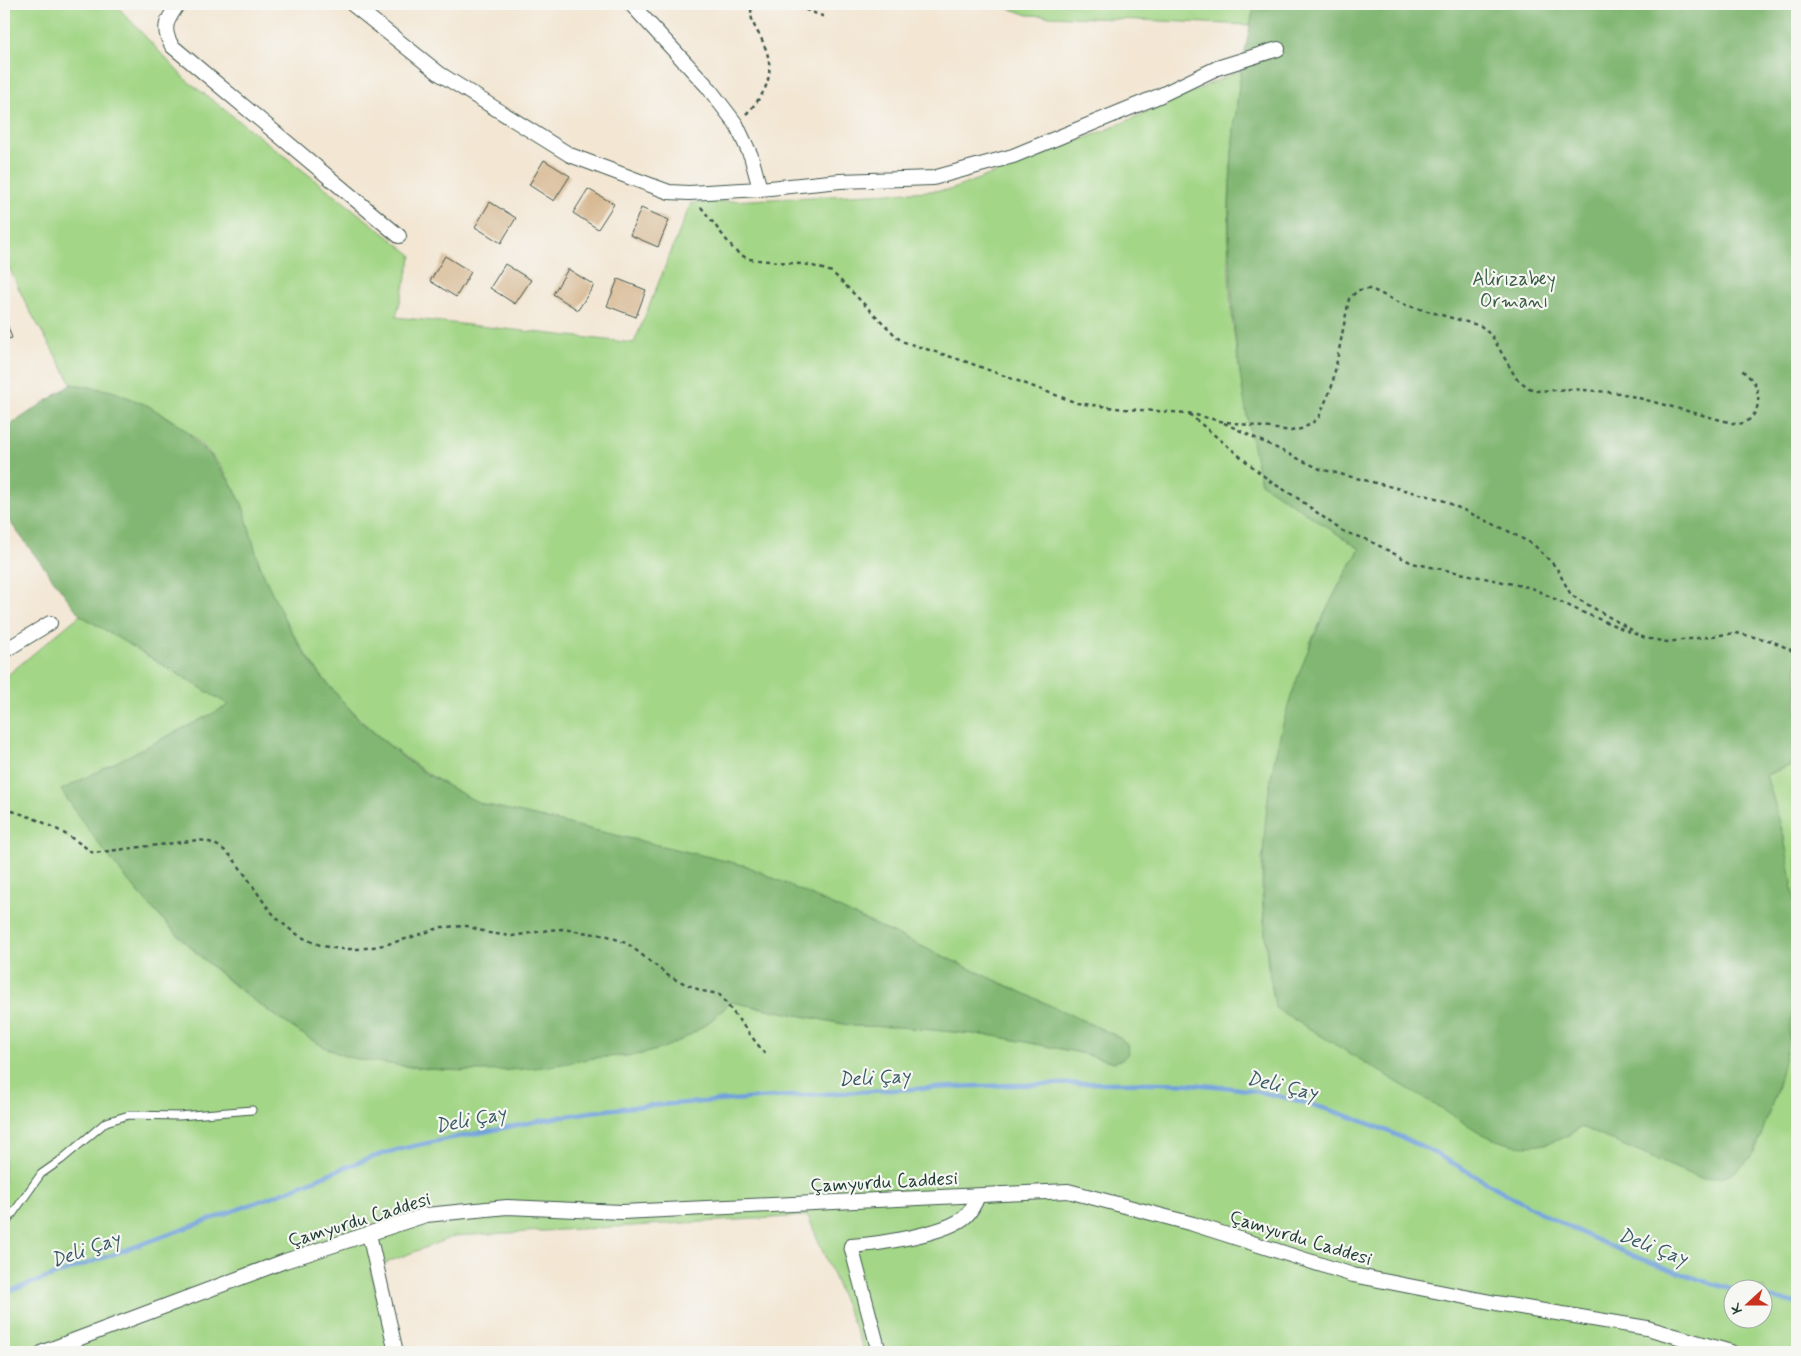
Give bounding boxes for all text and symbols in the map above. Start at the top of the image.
park label: Alirızabey Ormanı [1472,267,1556,314]
water label: Deli Çay [838,1063,912,1094]
water label: Deli Çay [1244,1065,1321,1108]
water label: Deli Çay [433,1100,510,1141]
street label: Çamyurdu Caddesi [810,1166,959,1199]
street label: Çamyurdu Caddesi [285,1187,434,1254]
street label: Çamyurdu Caddesi [1226,1205,1375,1272]
water label: Deli Çay [1614,1222,1692,1273]
water label: Deli Çay [47,1225,125,1275]
north arrow [1724,1278,1774,1328]
text: K [1726,1299,1747,1316]

